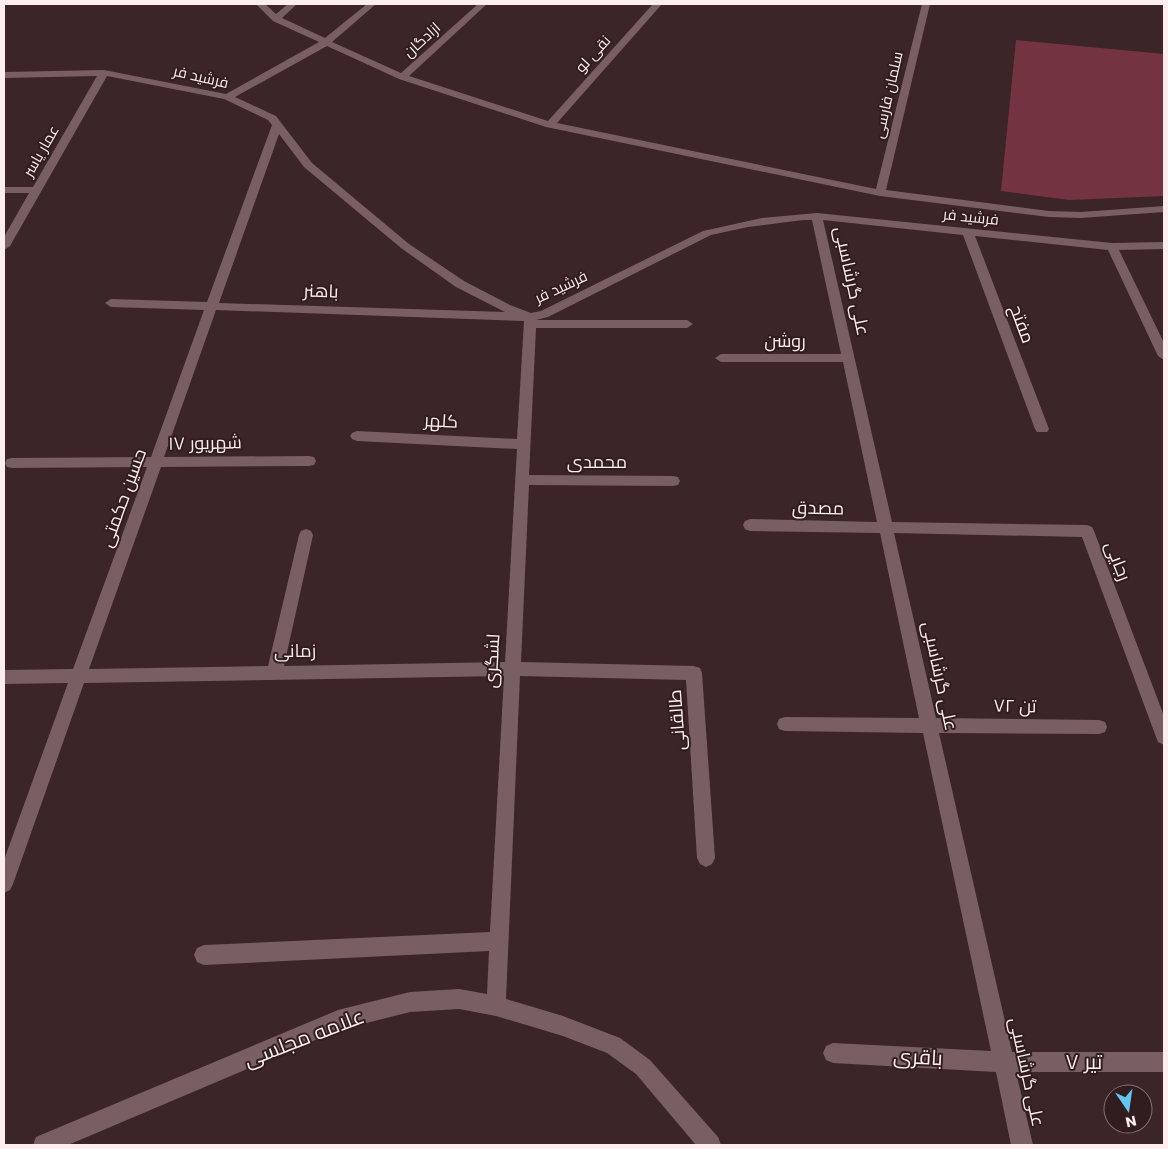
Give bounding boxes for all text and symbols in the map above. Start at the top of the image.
street label: ازادگان [398,17,445,62]
street label: نقی لو [570,30,615,77]
street label: سلمان فارسی [867,49,908,140]
street label: فرشید فر [170,60,231,93]
street label: عمار یاسر [17,121,64,181]
street label: فرشید فر [941,203,1000,230]
street label: علی گرشاسبی [829,224,876,338]
street label: فرشید فر [530,265,591,308]
street label: باهنر [302,277,339,304]
street label: مفتح [1004,301,1041,347]
street label: روشن [764,328,806,353]
street label: کلهر [422,407,459,434]
street label: ۱۷ شهریور [168,429,242,456]
street label: حسین حکمتی [93,445,152,551]
street label: محمدی [567,449,627,474]
street label: مصدق [792,495,844,520]
street label: رجایی [1099,537,1137,584]
street label: علی گرشاسبی [917,619,964,733]
street label: لشگری [478,633,505,689]
street label: زمانی [274,638,316,663]
street label: طالقانی [662,689,691,751]
street label: ۷۲ تن [993,693,1037,718]
street label: علامه مجلسی [239,1001,368,1074]
street label: علی گرشاسبی [1004,1015,1051,1129]
street label: باقری [892,1041,944,1072]
street label: ۷ تیر [1066,1047,1103,1076]
north arrow [1103,1084,1153,1134]
text: N [1124,1111,1138,1133]

